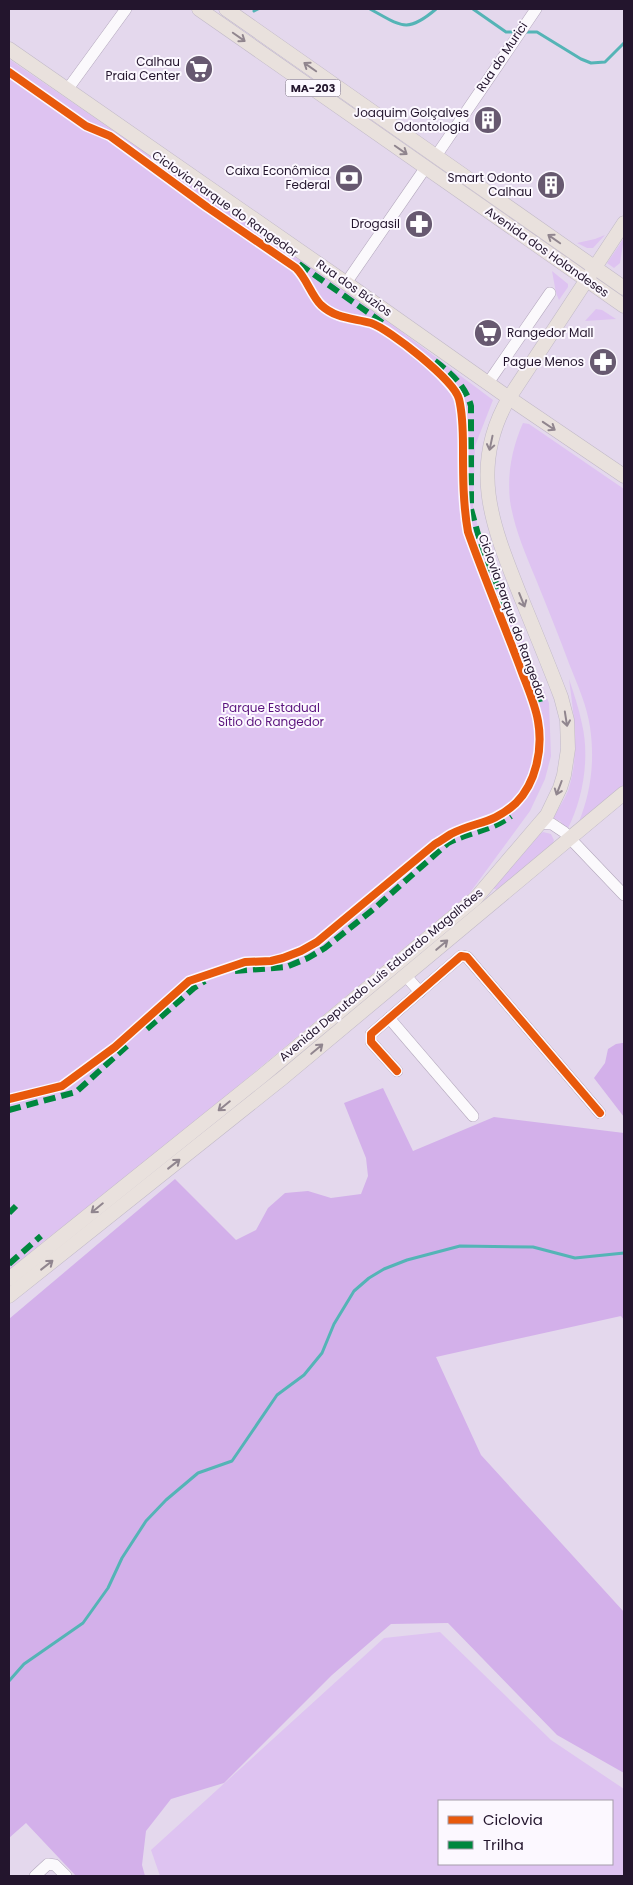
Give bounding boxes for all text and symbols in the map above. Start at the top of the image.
street label: Rua do Murici [472,18,531,95]
one-way arrow [232,32,246,42]
place label: Calhau Praia Center [106,53,181,84]
supermarket icon: Calhau Praia Center [184,54,214,84]
one-way arrow [303,62,317,72]
road number: MA-203 [286,80,340,96]
place label: Joaquim Golçalves Odontologia [354,104,469,135]
building icon: Joaquim Golçalves Odontologia [473,105,503,135]
one-way arrow [394,145,408,155]
street label: Ciclovia Parque do Rangedor [149,146,302,261]
place label: Caixa Econômica Federal [225,162,330,193]
bank icon: Caixa Econômica Federal [334,163,364,193]
place label: Smart Odonto Calhau [447,169,532,200]
building icon: Smart Odonto Calhau [536,170,566,200]
street label: Avenida dos Holandeses [482,202,613,301]
pharmacy icon: Drogasil [404,209,434,239]
place label: Drogasil [351,215,400,232]
one-way arrow [547,234,561,244]
street label: Rua dos Búzios [313,255,396,320]
supermarket icon: Rangedor Mall [473,318,503,348]
place label: Rangedor Mall [507,324,594,341]
pharmacy icon: Pague Menos [588,347,618,377]
place label: Pague Menos [503,353,584,370]
one-way arrow [542,421,556,431]
one-way arrow [486,435,495,451]
street label: Ciclovia Parque do Rangedor [475,532,551,702]
one-way arrow [518,592,528,607]
park label: Parque Estadual Sítio do Rangedor [218,699,325,730]
one-way arrow [562,710,572,726]
one-way arrow [554,780,563,795]
street label: Avenida Deputado Luís Eduardo Magalhães [275,884,486,1065]
one-way arrow [435,939,448,950]
one-way arrow [311,1043,324,1054]
one-way arrow [217,1101,230,1112]
one-way arrow [168,1159,181,1170]
one-way arrow [91,1203,104,1214]
one-way arrow [40,1260,53,1271]
legend [438,1800,613,1865]
text: Ciclovia [483,1809,543,1830]
text: Trilha [483,1834,524,1855]

